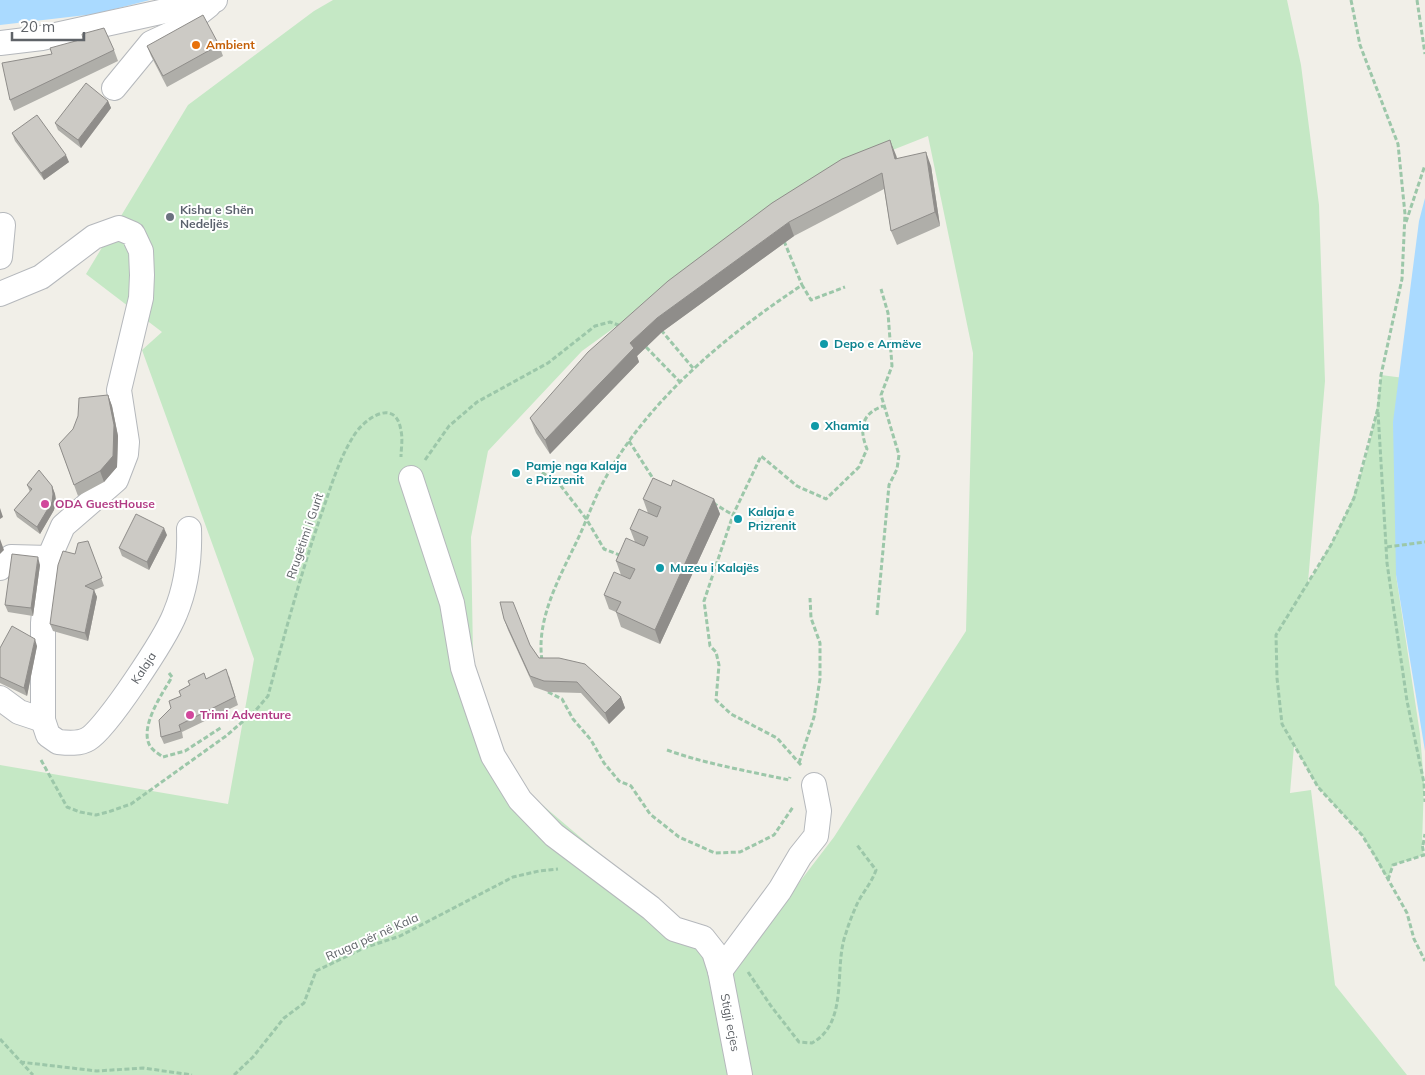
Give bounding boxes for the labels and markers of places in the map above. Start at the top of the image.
place label: Ambient [206,37,255,52]
marker: Ambient [190,39,202,51]
place label: Kisha e Shën Nedeljës [180,202,254,231]
marker: Kisha e Shën Nedeljës [164,211,176,223]
place label: Depo e Armëve [834,336,922,351]
marker: Depo e Armëve [818,338,830,350]
place label: Xhamia [824,418,869,433]
marker: Xhamia [809,420,821,432]
place label: Pamje nga Kalaja e Prizrenit [526,458,627,487]
marker: Pamje nga Kalaja e Prizrenit [510,467,522,479]
place label: ODA GuestHouse [55,496,155,511]
marker: ODA GuestHouse [39,498,51,510]
place label: Kalaja e Prizrenit [748,504,797,533]
marker: Kalaja e Prizrenit [732,513,744,525]
place label: Muzeu i Kalajës [670,560,759,575]
marker: Muzeu i Kalajës [654,562,666,574]
place label: Trimi Adventure [200,707,291,722]
marker: Trimi Adventure [184,709,196,721]

